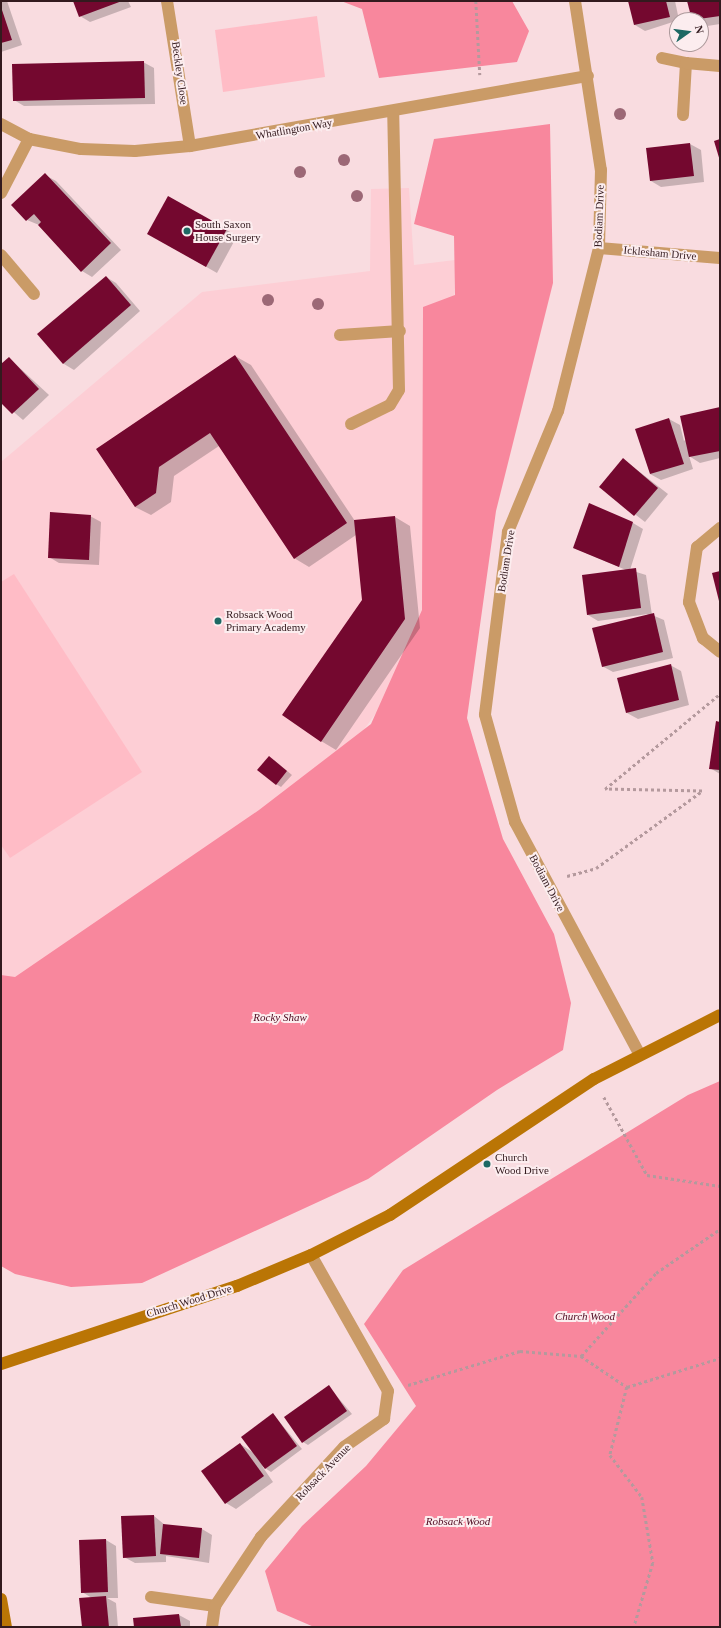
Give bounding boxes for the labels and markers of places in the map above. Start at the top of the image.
place label: South Saxon House Surgery [195,218,260,244]
marker: South Saxon House Surgery [182,226,192,236]
place label: Robsack Wood Primary Academy [226,608,306,634]
marker: Robsack Wood Primary Academy [213,616,223,626]
place label: Church Wood Drive [495,1151,549,1177]
marker: Church Wood Drive [482,1159,492,1169]

